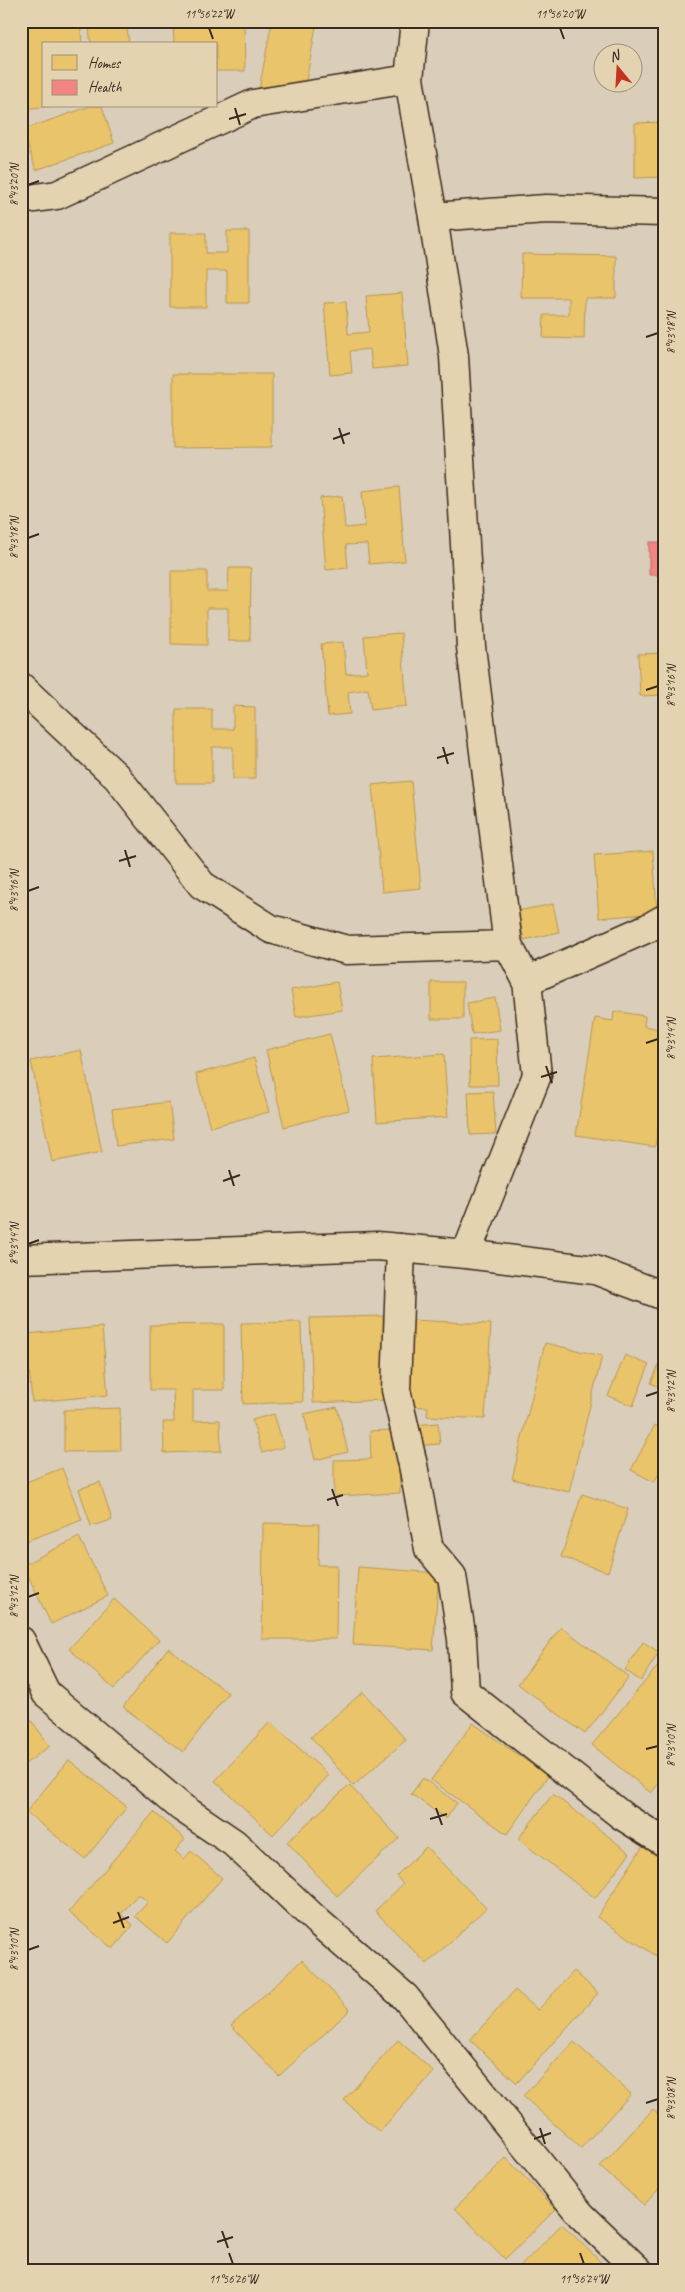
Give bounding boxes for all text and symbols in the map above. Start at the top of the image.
text: 11°56'22"W [185,6,236,22]
text: 11°56'20"W [536,6,587,22]
legend [42,42,218,108]
north arrow [592,42,642,92]
text: N [607,46,623,66]
text: Homes [88,54,122,73]
text: Health [88,78,122,97]
text: 8°43'20"N [6,162,22,206]
text: 8°43'18"N [663,310,679,354]
text: 8°43'18"N [6,515,22,559]
text: 8°43'16"N [663,663,679,707]
text: 8°43'16"N [6,868,22,912]
text: 8°43'14"N [663,1016,679,1060]
text: 8°43'14"N [6,1221,22,1265]
text: 8°43'12"N [663,1369,679,1413]
text: 8°43'12"N [6,1574,22,1618]
text: 8°43'10"N [663,1723,679,1767]
text: 8°43'10"N [6,1927,22,1971]
text: 8°43'08"N [663,2076,679,2120]
text: 11°56'26"W [209,2271,260,2287]
text: 11°56'24"W [560,2271,611,2287]

